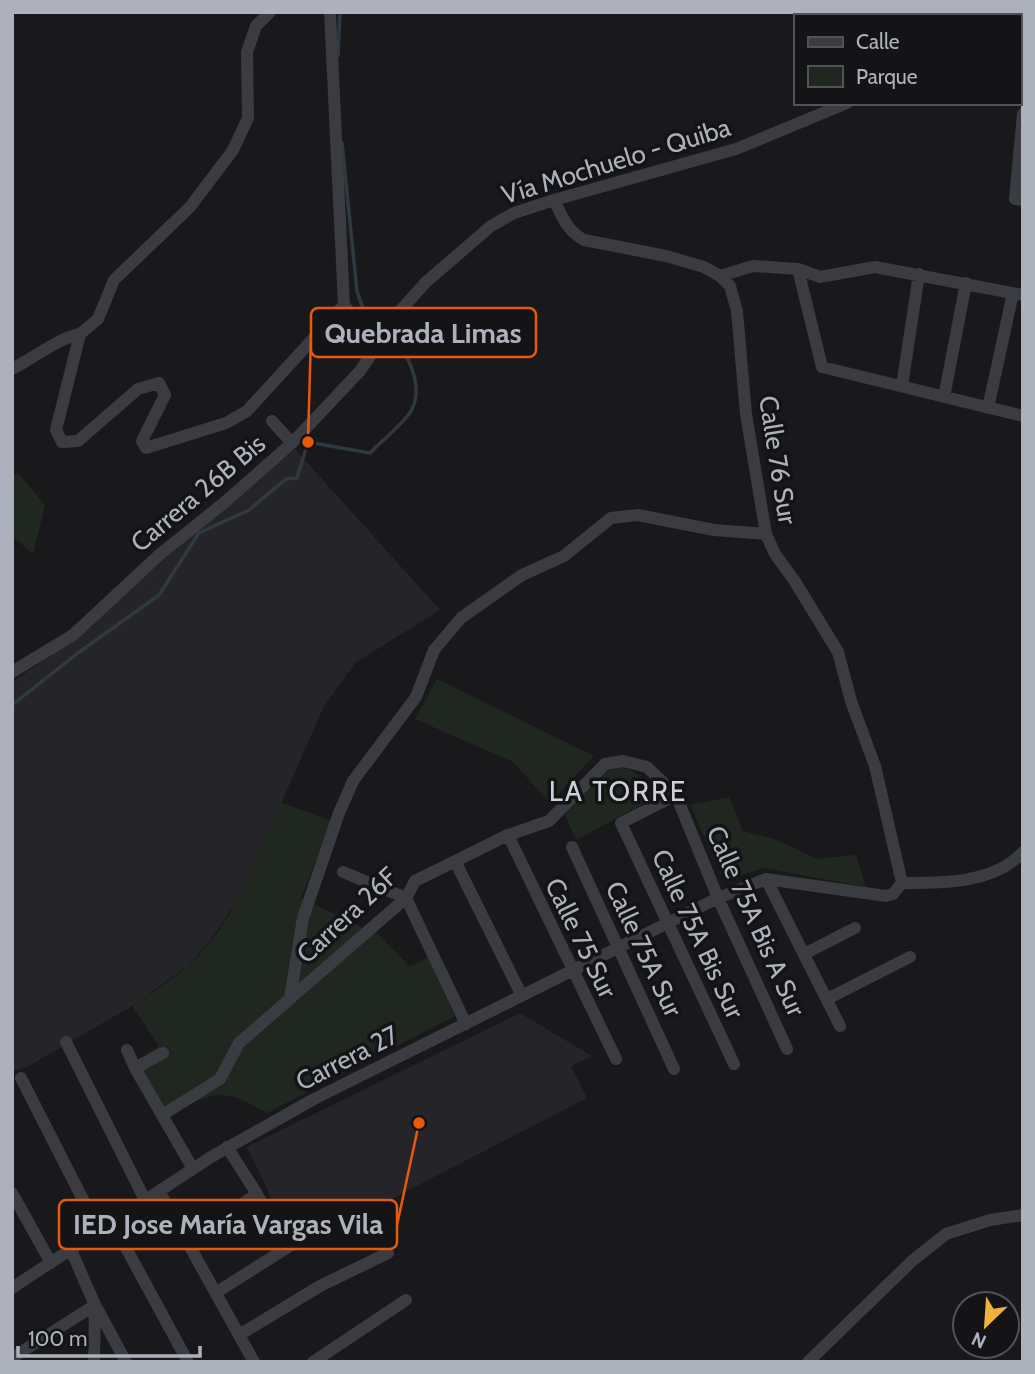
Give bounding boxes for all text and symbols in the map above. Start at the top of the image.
legend [794,14,1021,105]
text: Calle [856,29,900,54]
text: Parque [856,64,918,89]
street label: Vía Mochuelo - Quiba [498,111,735,211]
callout: Quebrada Limas [311,308,536,357]
text: Quebrada Limas [324,316,522,350]
street label: Calle 76 Sur [752,393,804,527]
street label: Carrera 26B Bis [124,427,272,559]
district label: LA TORRE [549,774,687,808]
street label: Calle 75A Bis A Sur [700,821,813,1022]
street label: Calle 75A Bis Sur [645,844,752,1024]
street label: Carrera 26F [290,860,404,970]
street label: Calle 75 Sur [538,873,624,1004]
street label: Calle 75A Sur [599,876,690,1022]
street label: Carrera 27 [290,1019,404,1097]
callout: IED Jose María Vargas Vila [59,1200,397,1249]
text: IED Jose María Vargas Vila [73,1207,383,1241]
north arrow [951,1290,1021,1360]
scale bar [18,1314,200,1358]
text: 100 m [28,1326,87,1351]
text: N [968,1327,990,1353]

